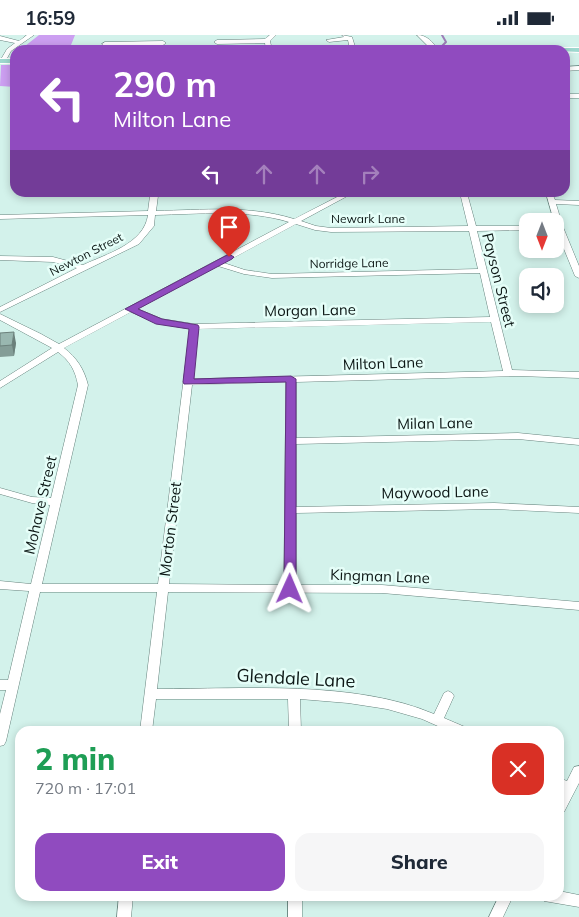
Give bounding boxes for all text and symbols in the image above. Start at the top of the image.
text: 16:59 [25,6,75,30]
text: 290 m [113,62,217,106]
icon: left [30,65,95,130]
text: Milton Lane [113,105,231,133]
icon: left [197,160,225,188]
icon: ahead [250,160,278,188]
icon: ahead [303,160,331,188]
icon: right [356,160,384,188]
pin [208,206,250,257]
street label: Newark Lane [331,211,405,226]
icon: arrive [215,213,243,241]
north arrow [519,213,564,257]
map controls [519,213,564,313]
street label: Newton Street [47,229,125,279]
street label: Payson Street [478,231,520,329]
street label: Norridge Lane [309,255,389,271]
button: sound [519,268,564,313]
street label: Morgan Lane [264,300,356,320]
street label: Milton Lane [342,352,424,374]
street label: Milan Lane [397,413,473,433]
street label: Mohave Street [19,454,61,556]
street label: Morton Street [155,481,185,577]
street label: Maywood Lane [381,482,489,502]
position arrow [263,562,315,614]
street label: Kingman Lane [330,565,430,587]
street label: Glendale Lane [236,663,356,693]
text: 2 min [35,740,115,778]
button: close [492,743,544,795]
text: 720 m · 17:01 [35,778,136,798]
button: Exit [35,833,285,891]
button: Share [295,833,544,891]

